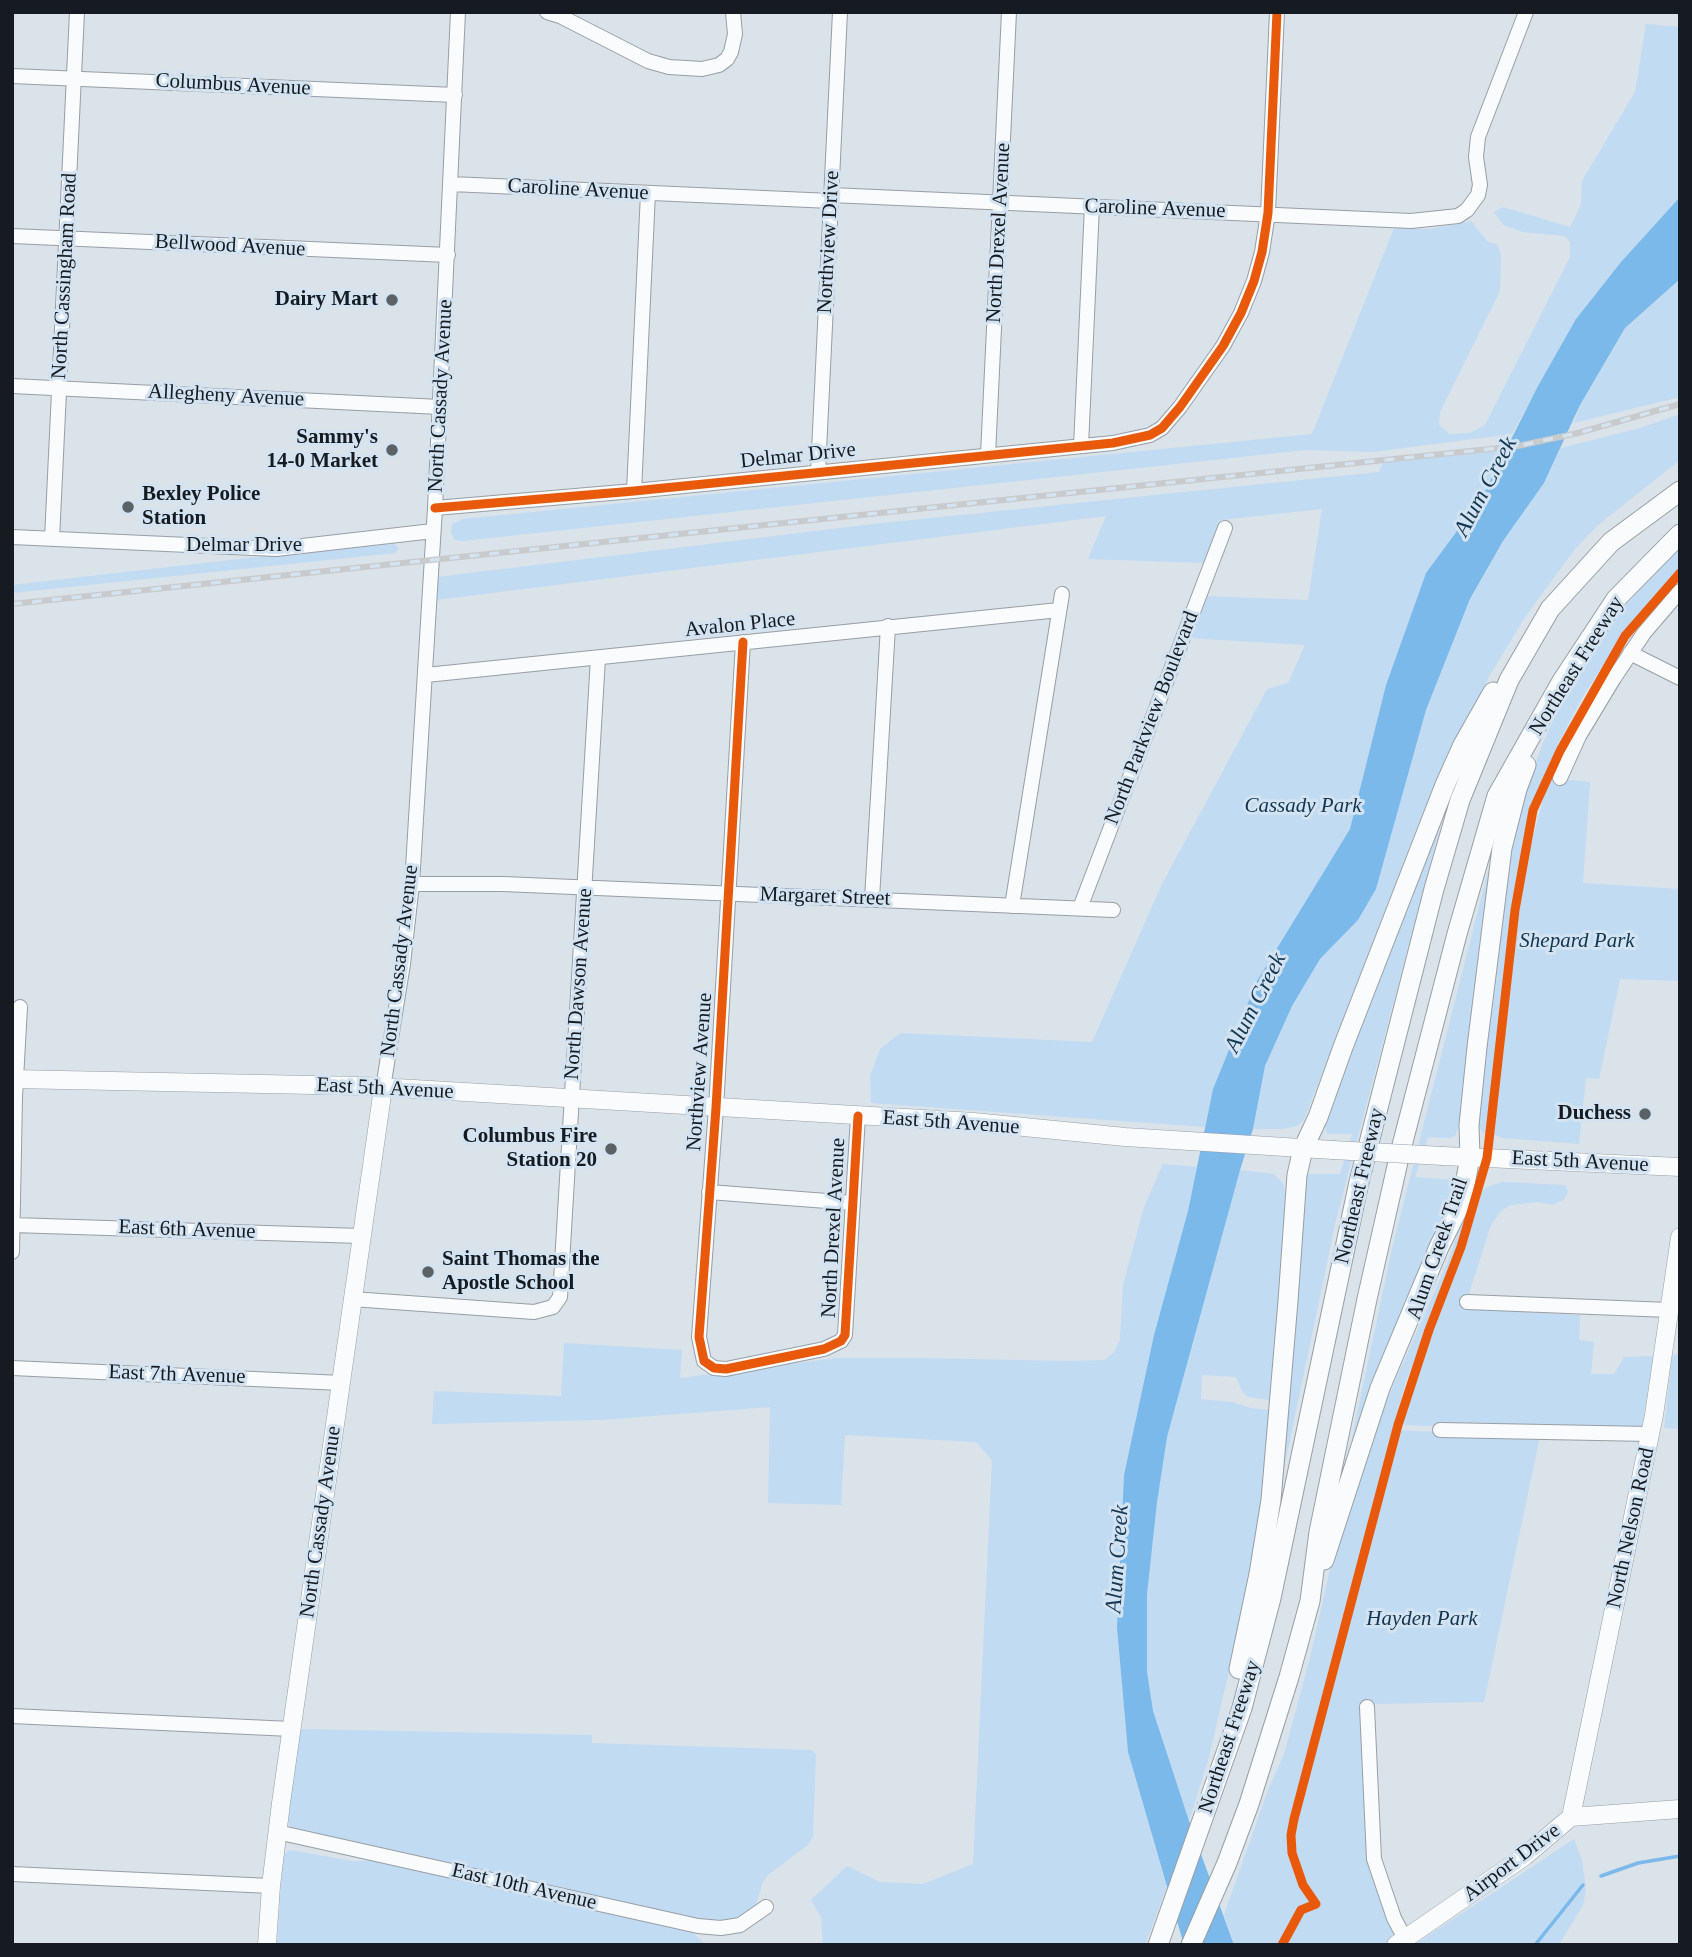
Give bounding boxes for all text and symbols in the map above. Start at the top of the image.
street label: Columbus Avenue [155,68,311,102]
street label: North Drexel Avenue [982,142,1016,324]
street label: Northview Drive [813,170,845,314]
street label: North Cassingham Road [47,172,83,380]
street label: Caroline Avenue [507,174,649,206]
street label: Caroline Avenue [1084,194,1226,224]
street label: Bellwood Avenue [154,229,306,263]
place label: Dairy Mart [275,287,378,313]
marker: Dairy Mart [384,292,400,308]
street label: North Cassady Avenue [423,299,459,493]
street label: Allegheny Avenue [147,379,305,413]
place label: Sammy's 14-0 Market [267,425,378,475]
water label: Alum Creek [1448,433,1524,541]
street label: Delmar Drive [739,437,857,475]
marker: Sammy's 14-0 Market [384,442,400,458]
place label: Bexley Police Station [142,482,260,532]
marker: Bexley Police Station [120,499,136,515]
street label: Delmar Drive [186,532,302,558]
street label: Northeast Freeway [1524,592,1630,740]
street label: Avalon Place [683,607,797,643]
street label: North Parkview Boulevard [1100,608,1204,828]
park label: Cassady Park [1244,793,1362,819]
street label: North Cassady Avenue [376,864,424,1058]
street label: Margaret Street [759,882,891,912]
street label: North Dawson Avenue [560,887,598,1081]
park label: Shepard Park [1519,928,1635,954]
water label: Alum Creek [1219,948,1293,1058]
street label: Northview Avenue [682,992,718,1152]
street label: East 5th Avenue [316,1073,454,1105]
place label: Duchess [1557,1101,1631,1127]
street label: East 5th Avenue [882,1106,1020,1140]
street label: Northeast Freeway [1330,1106,1390,1266]
marker: Duchess [1637,1106,1653,1122]
place label: Columbus Fire Station 20 [463,1124,597,1174]
street label: North Drexel Avenue [817,1137,851,1319]
marker: Columbus Fire Station 20 [603,1141,619,1157]
street label: East 5th Avenue [1511,1146,1649,1178]
street label: Alum Creek Trail [1402,1175,1474,1323]
street label: East 6th Avenue [118,1215,256,1245]
place label: Saint Thomas the Apostle School [442,1247,600,1297]
marker: Saint Thomas the Apostle School [420,1264,436,1280]
street label: East 7th Avenue [108,1360,246,1390]
street label: North Cassady Avenue [295,1425,347,1619]
street label: North Nelson Road [1602,1446,1660,1610]
water label: Alum Creek [1100,1504,1136,1614]
park label: Hayden Park [1366,1606,1478,1632]
street label: Northeast Freeway [1193,1657,1267,1817]
street label: Airport Drive [1459,1818,1565,1908]
street label: East 10th Avenue [449,1858,599,1916]

